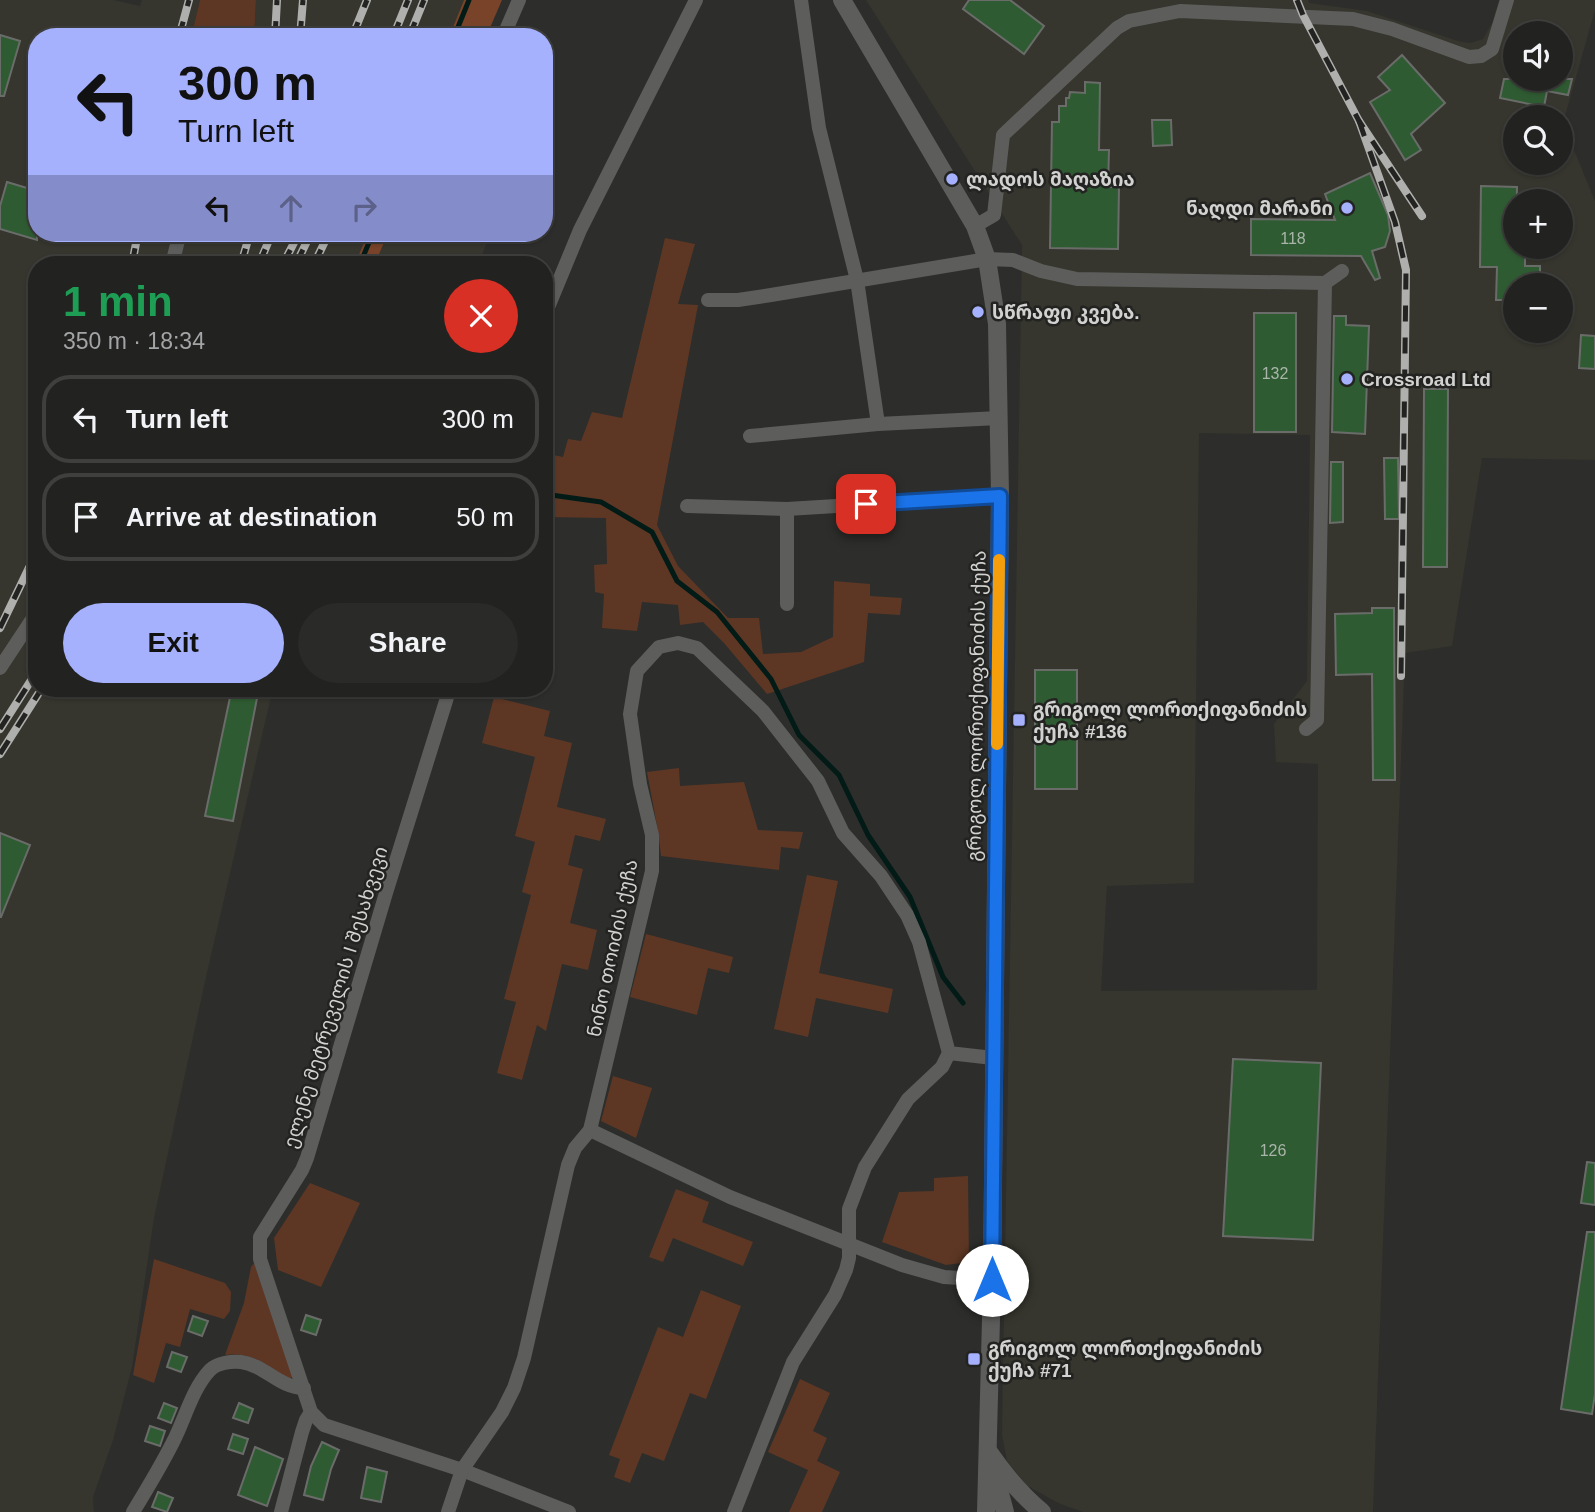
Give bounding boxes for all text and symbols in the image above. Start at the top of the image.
map controls [1503,21,1573,343]
button: sound [1503,21,1573,91]
icon: left [63,56,154,147]
text: 300 m [178,56,317,110]
button: search [1503,105,1573,175]
text: Turn left [178,113,294,149]
place label: ლადოს მაღაზია [966,169,1135,192]
marker: ლადოს მაღაზია [944,171,960,187]
icon: left [199,189,237,227]
icon: ahead [272,189,310,227]
icon: right [345,189,383,227]
button: + [1503,189,1573,259]
place label: ნაღდი მარანი [1186,198,1333,221]
marker: ნაღდი მარანი [1339,200,1355,216]
house number: 118 [1280,230,1306,247]
button: − [1503,273,1573,343]
text: 1 min [63,278,173,325]
button: close [444,279,518,353]
place label: სწრაფი კვება. [992,302,1140,324]
marker: სწრაფი კვება. [970,304,986,320]
text: 350 m · 18:34 [63,328,205,354]
house number: 132 [1262,365,1288,382]
place label: Crossroad Ltd [1361,369,1491,390]
marker: Crossroad Ltd [1339,371,1355,387]
icon: left [67,400,105,438]
text: Turn left [126,404,228,434]
text: 300 m [442,404,514,434]
pin [836,474,896,534]
icon: arrive [847,485,885,523]
icon: arrive [67,498,105,536]
text: Arrive at destination [126,502,377,532]
text: 50 m [456,502,514,532]
street label: გრიგოლ ლორთქიფანიძის ქუჩა [963,550,992,862]
button: Exit [63,603,284,683]
button: Share [298,603,518,683]
place label: გრიგოლ ლორთქიფანიძის ქუჩა #136 [1033,699,1307,743]
marker: გრიგოლ ლორთქიფანიძის ქუჩა #136 [1011,712,1027,728]
street label: ელენე მეტრეველის I შესახვევი [280,844,393,1151]
street label: ნინო თოიძის ქუჩა [583,857,643,1039]
house number: 126 [1260,1142,1286,1159]
position arrow [955,1243,1029,1317]
place label: გრიგოლ ლორთქიფანიძის ქუჩა #71 [988,1338,1262,1382]
marker: გრიგოლ ლორთქიფანიძის ქუჩა #71 [966,1351,982,1367]

